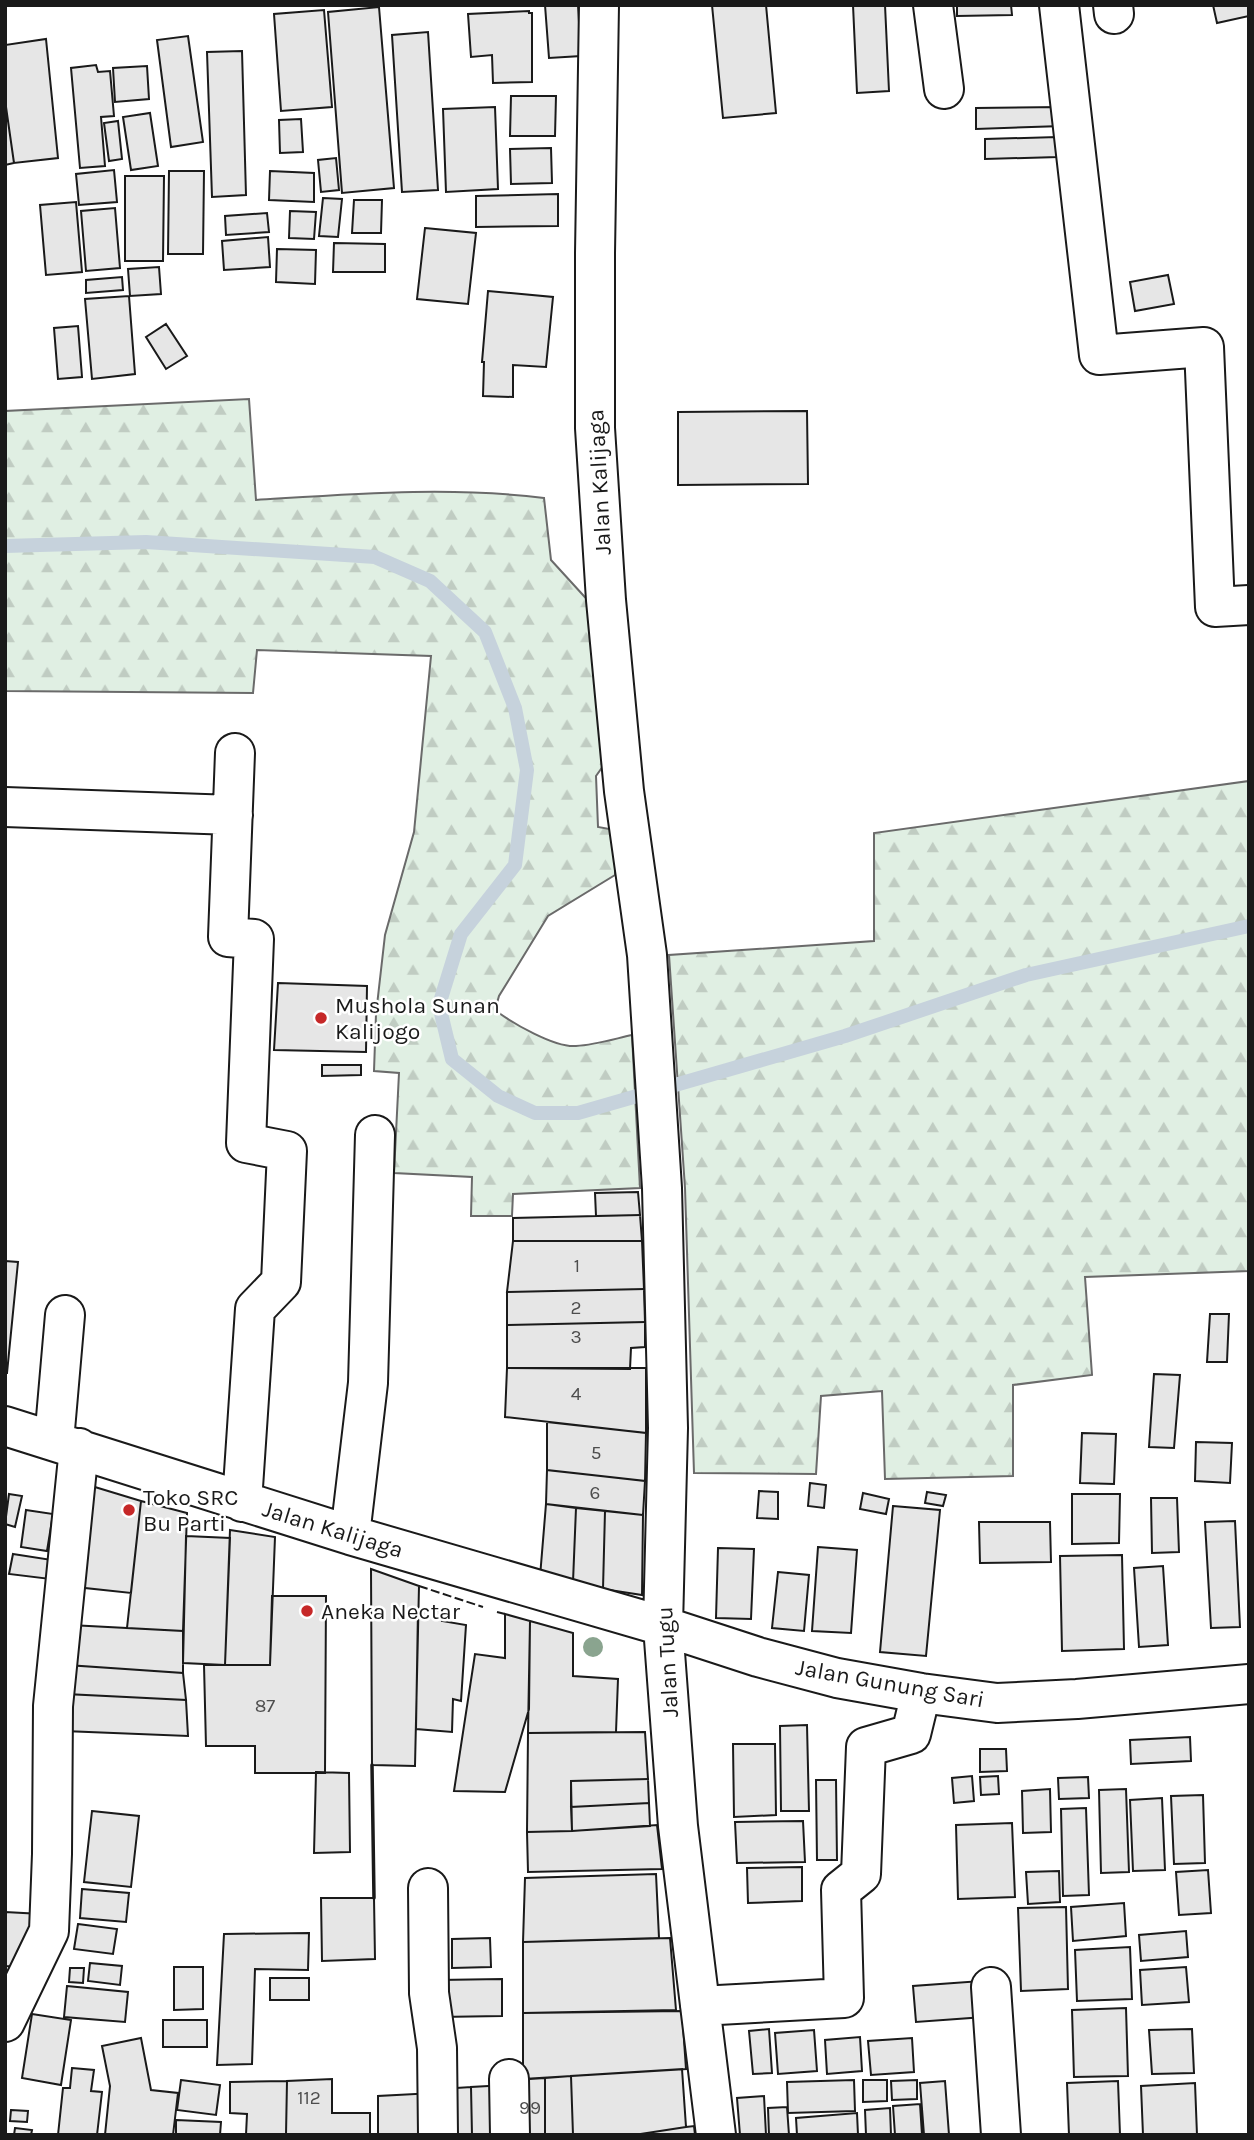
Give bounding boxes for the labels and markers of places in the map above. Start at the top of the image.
place label: Mushola Sunan Kalijogo [335,992,500,1045]
marker: Mushola Sunan Kalijogo [313,1010,329,1026]
place label: Toko SRC Bu Parti [143,1484,238,1537]
marker: Toko SRC Bu Parti [121,1502,137,1518]
place label: Aneka Nectar [321,1598,461,1625]
marker: Aneka Nectar [299,1603,315,1619]

